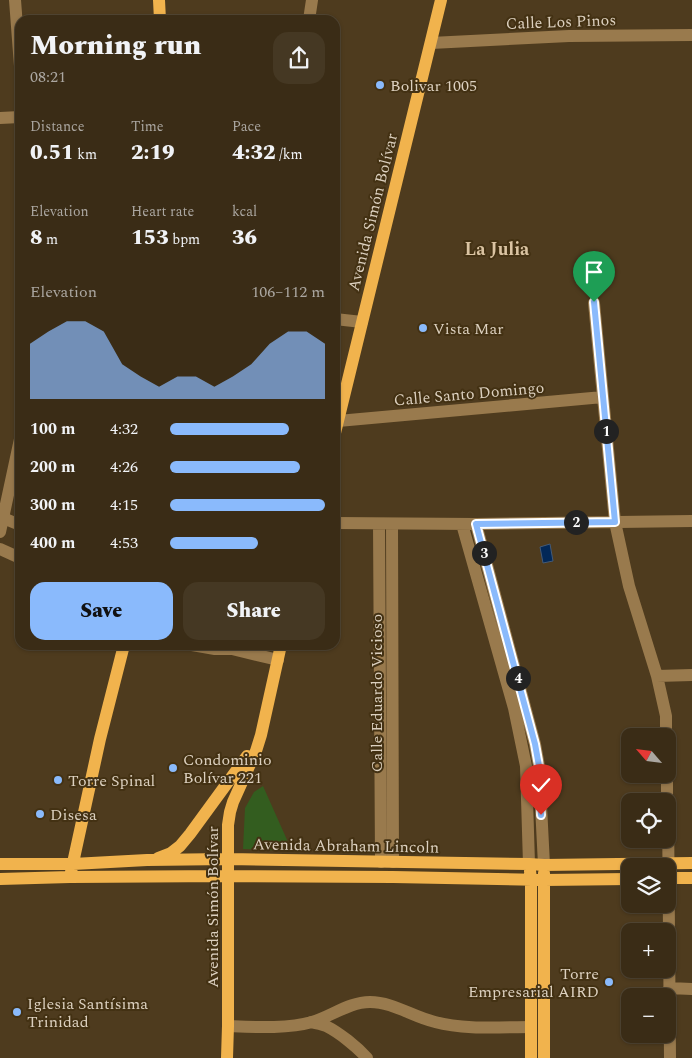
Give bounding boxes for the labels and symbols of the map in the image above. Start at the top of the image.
street label: Calle Los Pinos [506,8,617,36]
place label: Bolivar 1005 [390,74,477,98]
marker: Bolivar 1005 [374,79,386,91]
street label: Avenida Simón Bolívar [342,131,404,294]
district label: La Julia [465,236,530,263]
pin [573,251,615,302]
place label: Vista Mar [433,317,504,341]
marker: Vista Mar [417,322,429,334]
street label: Calle Santo Domingo [393,375,545,413]
pin: 1 [594,418,618,444]
pin: 2 [564,510,588,534]
pin: 3 [472,540,496,566]
street label: Calle Eduardo Vicioso [365,614,389,772]
pin: 4 [506,666,530,690]
north arrow [621,728,676,782]
place label: Condominio Bolívar 221 [183,748,272,790]
marker: Condominio Bolívar 221 [167,762,179,774]
pin [520,764,562,815]
place label: Torre Spinal [68,769,155,793]
marker: Torre Spinal [52,774,64,786]
place label: Disesa [50,803,97,827]
marker: Disesa [34,808,46,820]
street label: Avenida Simón Bolívar [201,826,225,988]
street label: Avenida Abraham Lincoln [253,832,439,860]
place label: Torre Empresarial AIRD [468,962,599,1004]
marker: Torre Empresarial AIRD [603,976,615,988]
place label: Iglesia Santísima Trinidad [27,992,148,1034]
marker: Iglesia Santísima Trinidad [11,1006,23,1018]

